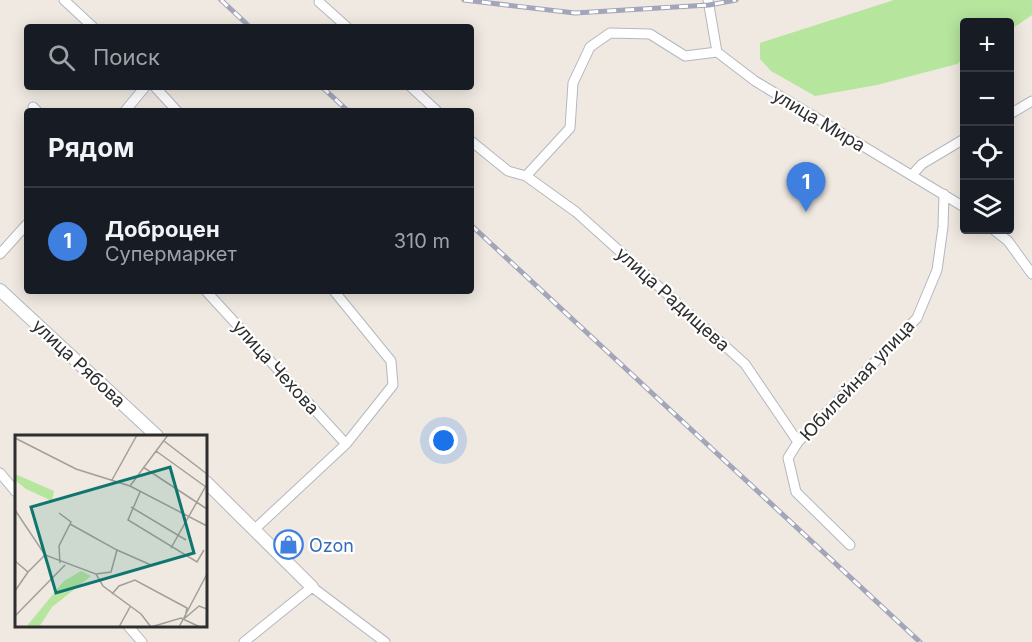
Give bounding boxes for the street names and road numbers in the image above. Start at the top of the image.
street label: улица Мира [769,84,869,156]
street label: улица Радищева [612,243,734,355]
street label: улица Рябова [28,315,130,411]
street label: Юбилейная улица [795,315,919,445]
street label: улица Чехова [228,316,324,418]

